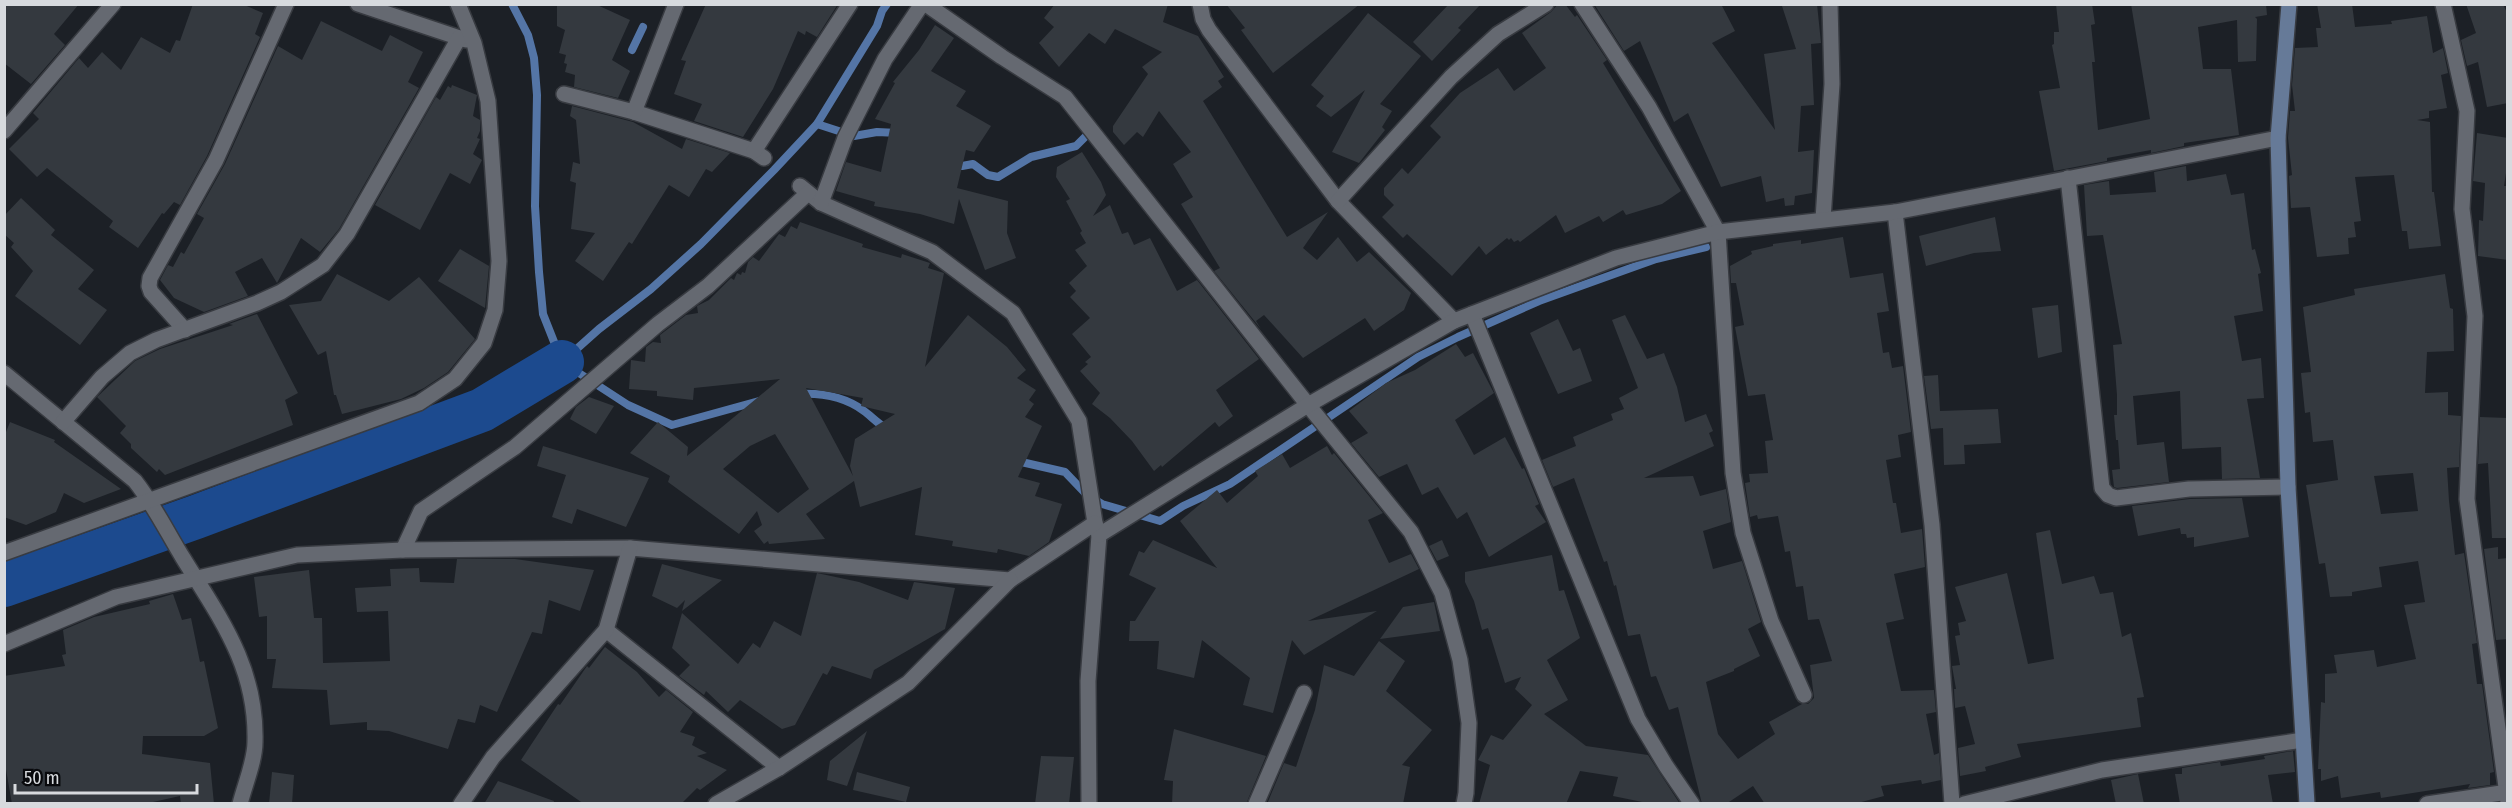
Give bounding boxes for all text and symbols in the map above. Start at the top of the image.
scale bar [15,757,196,795]
text: 50 m [24,767,60,789]

